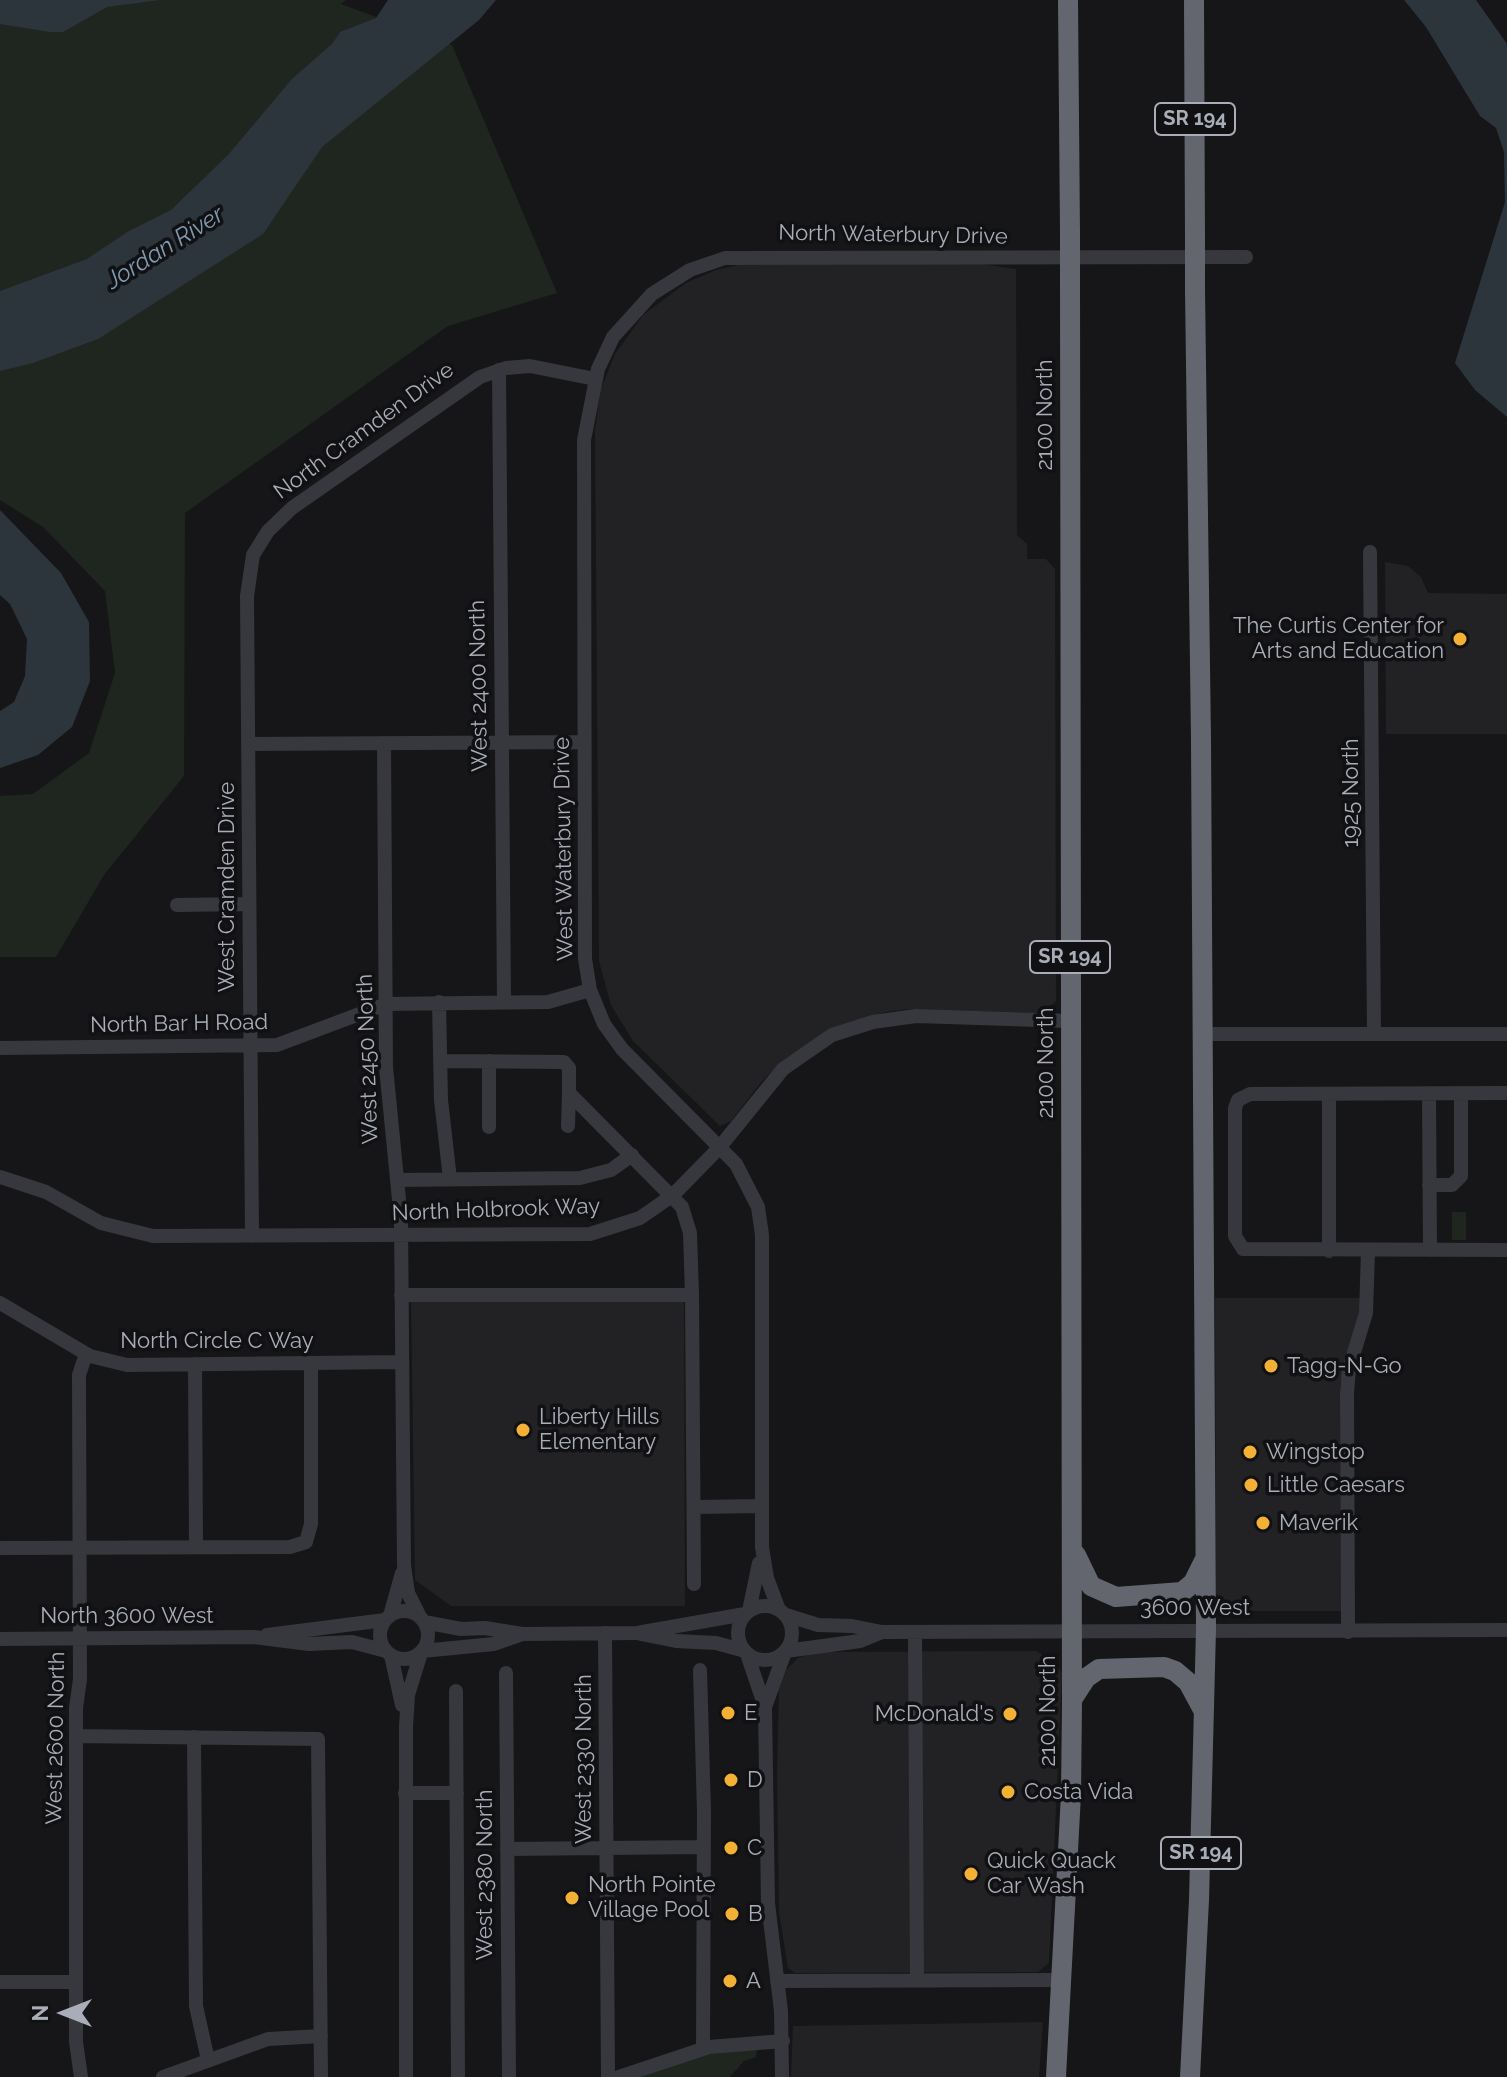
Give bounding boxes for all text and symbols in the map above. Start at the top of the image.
road number: SR 194 [1155,103,1235,135]
water label: Jordan River [101,200,229,296]
street label: North Waterbury Drive [778,220,1008,250]
street label: North Cramden Drive [269,357,459,505]
street label: 2100 North [1032,359,1058,471]
street label: West 2400 North [464,600,494,772]
place label: The Curtis Center for Arts and Education [1233,613,1444,664]
marker: The Curtis Center for Arts and Education [1451,630,1469,648]
street label: West Waterbury Drive [549,737,579,961]
street label: 1925 North [1338,738,1364,848]
street label: West Cramden Drive [214,782,240,992]
road number: SR 194 [1030,941,1110,973]
street label: West 2450 North [352,973,384,1145]
street label: 2100 North [1033,1007,1059,1119]
street label: North Bar H Road [90,1009,268,1039]
street label: North Holbrook Way [391,1193,601,1227]
street label: North Circle C Way [120,1328,314,1354]
place label: Tagg-N-Go [1287,1353,1402,1379]
marker: Tagg-N-Go [1262,1357,1280,1375]
place label: Liberty Hills Elementary [539,1404,659,1456]
marker: Liberty Hills Elementary [514,1421,532,1439]
place label: Wingstop [1266,1439,1365,1465]
marker: Wingstop [1241,1443,1259,1461]
place label: Little Caesars [1267,1472,1405,1498]
marker: Little Caesars [1242,1476,1260,1494]
place label: Maverik [1279,1510,1358,1536]
marker: Maverik [1254,1514,1272,1532]
street label: 3600 West [1140,1595,1250,1621]
street label: North 3600 West [40,1603,214,1629]
street label: West 2600 North [41,1651,71,1825]
street label: 2100 North [1035,1655,1061,1767]
street label: West 2330 North [571,1674,597,1844]
place label: E [744,1700,757,1726]
place label: McDonald's [875,1701,994,1727]
marker: E [719,1704,737,1722]
marker: McDonald's [1001,1705,1019,1723]
place label: D [747,1767,763,1793]
marker: D [722,1771,740,1789]
place label: Costa Vida [1024,1779,1133,1805]
marker: Costa Vida [999,1783,1017,1801]
street label: West 2380 North [472,1789,498,1961]
place label: C [747,1835,762,1861]
road number: SR 194 [1161,1837,1241,1869]
marker: C [722,1839,740,1857]
place label: Quick Quack Car Wash [987,1848,1116,1900]
marker: Quick Quack Car Wash [962,1865,980,1883]
place label: North Pointe Village Pool [588,1872,716,1924]
marker: North Pointe Village Pool [563,1889,581,1907]
place label: B [748,1901,763,1927]
marker: B [723,1905,741,1923]
place label: A [746,1968,761,1994]
marker: A [721,1972,739,1990]
north arrow [24,1973,104,2053]
text: N [27,2005,53,2021]

